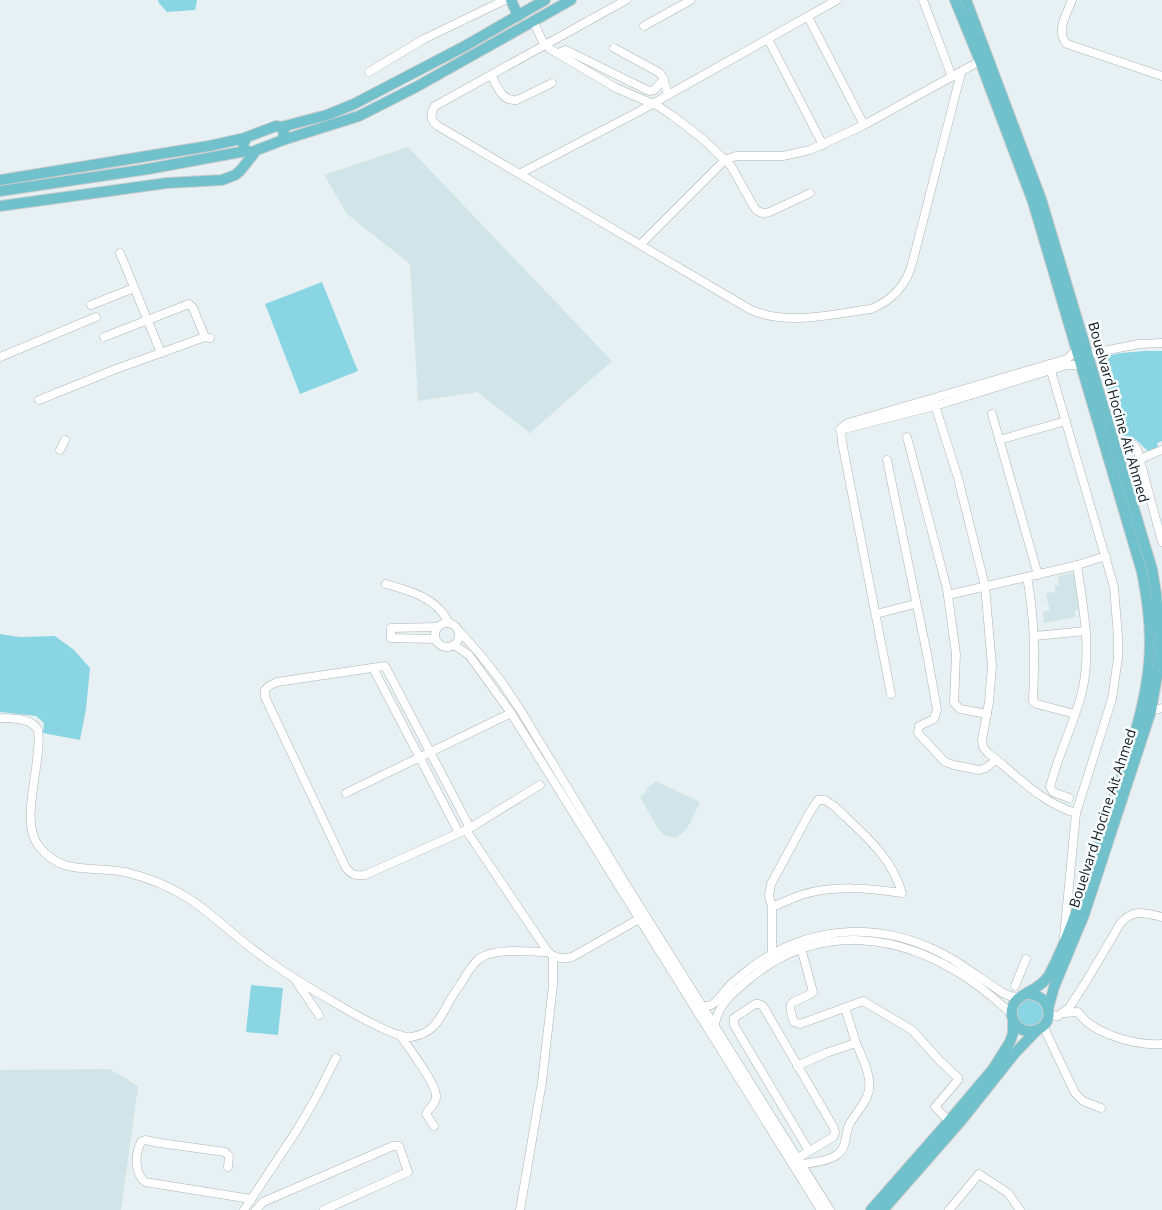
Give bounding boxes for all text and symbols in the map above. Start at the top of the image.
street label: Bouelvard Hocine Ait Ahmed [1084,319,1154,505]
street label: Bouelvard Hocine Ait Ahmed [1064,726,1140,910]

